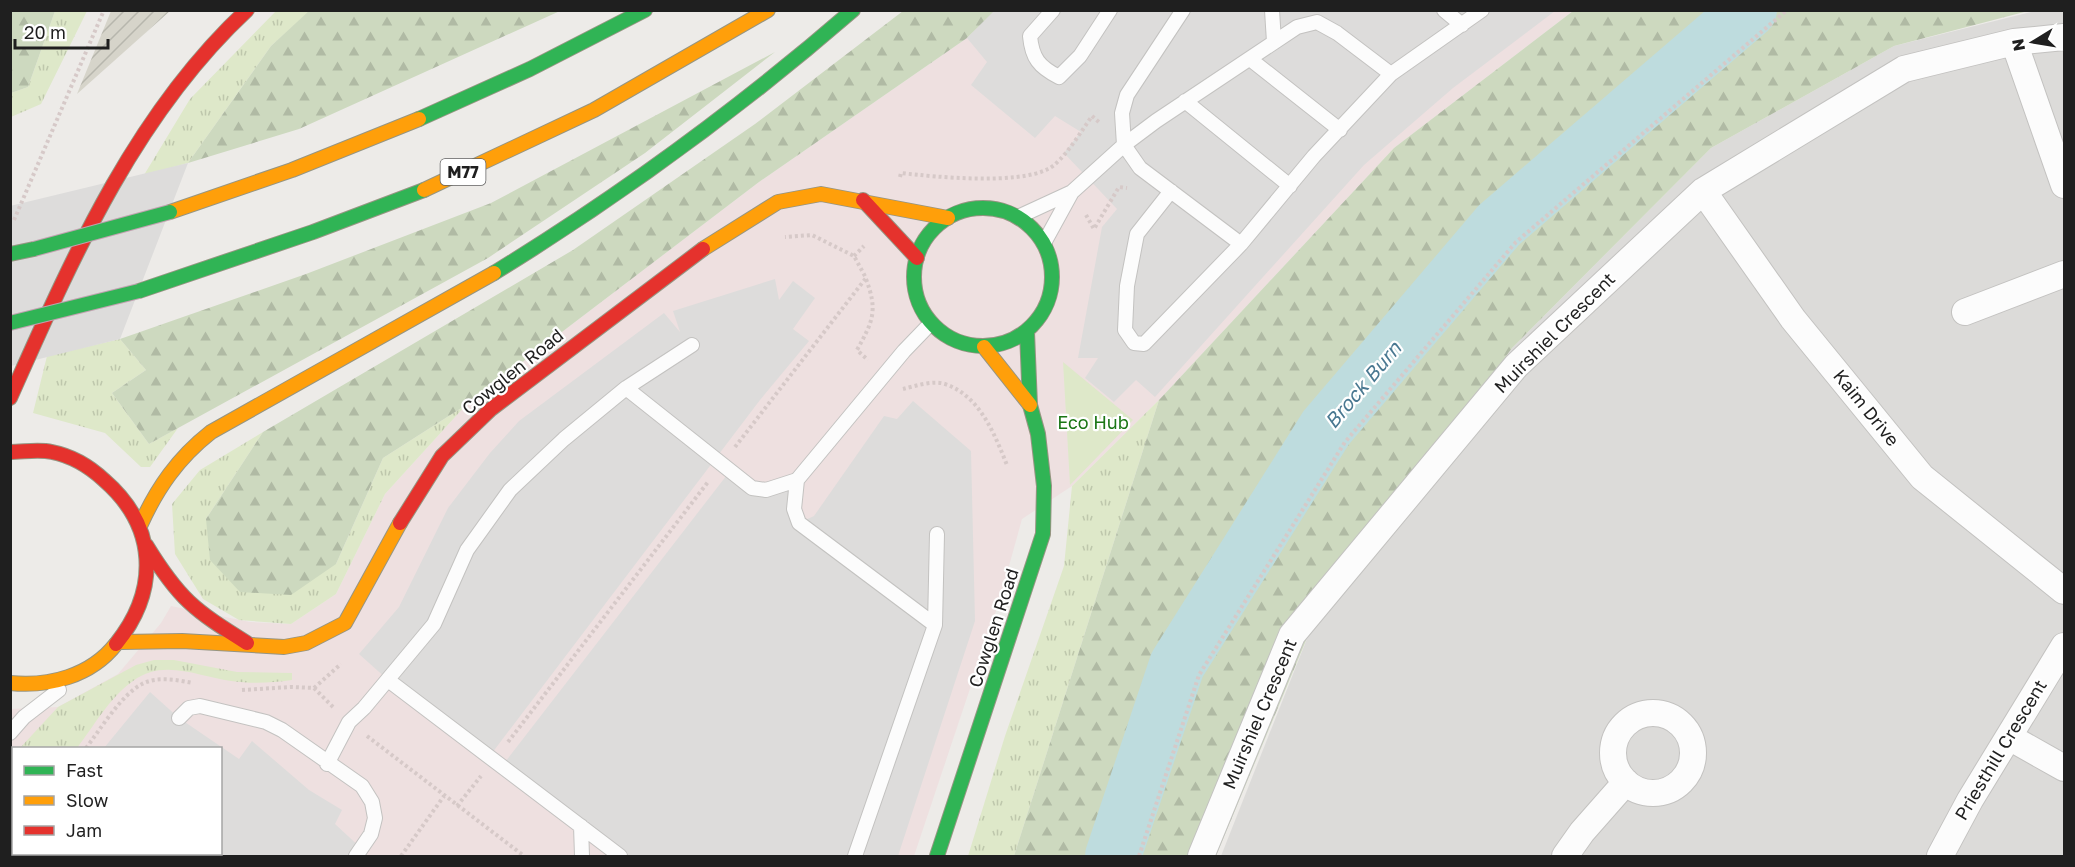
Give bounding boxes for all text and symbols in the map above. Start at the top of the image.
scale bar [15,12,108,50]
north arrow [2003,12,2063,72]
text: 20 m [24,21,66,43]
text: N [2007,37,2029,53]
road number: M77 [440,159,486,185]
street label: Muirshiel Crescent [1489,267,1619,397]
street label: Cowglen Road [457,324,567,419]
water label: Brock Burn [1319,336,1406,433]
street label: Kaim Drive [1829,365,1904,450]
park label: Eco Hub [1057,411,1129,433]
street label: Cowglen Road [963,565,1023,690]
street label: Muirshiel Crescent [1217,635,1301,792]
street label: Priesthill Crescent [1949,675,2051,824]
legend [12,747,222,855]
text: Fast [66,759,103,781]
text: Slow [66,789,109,811]
text: Jam [66,819,102,841]

